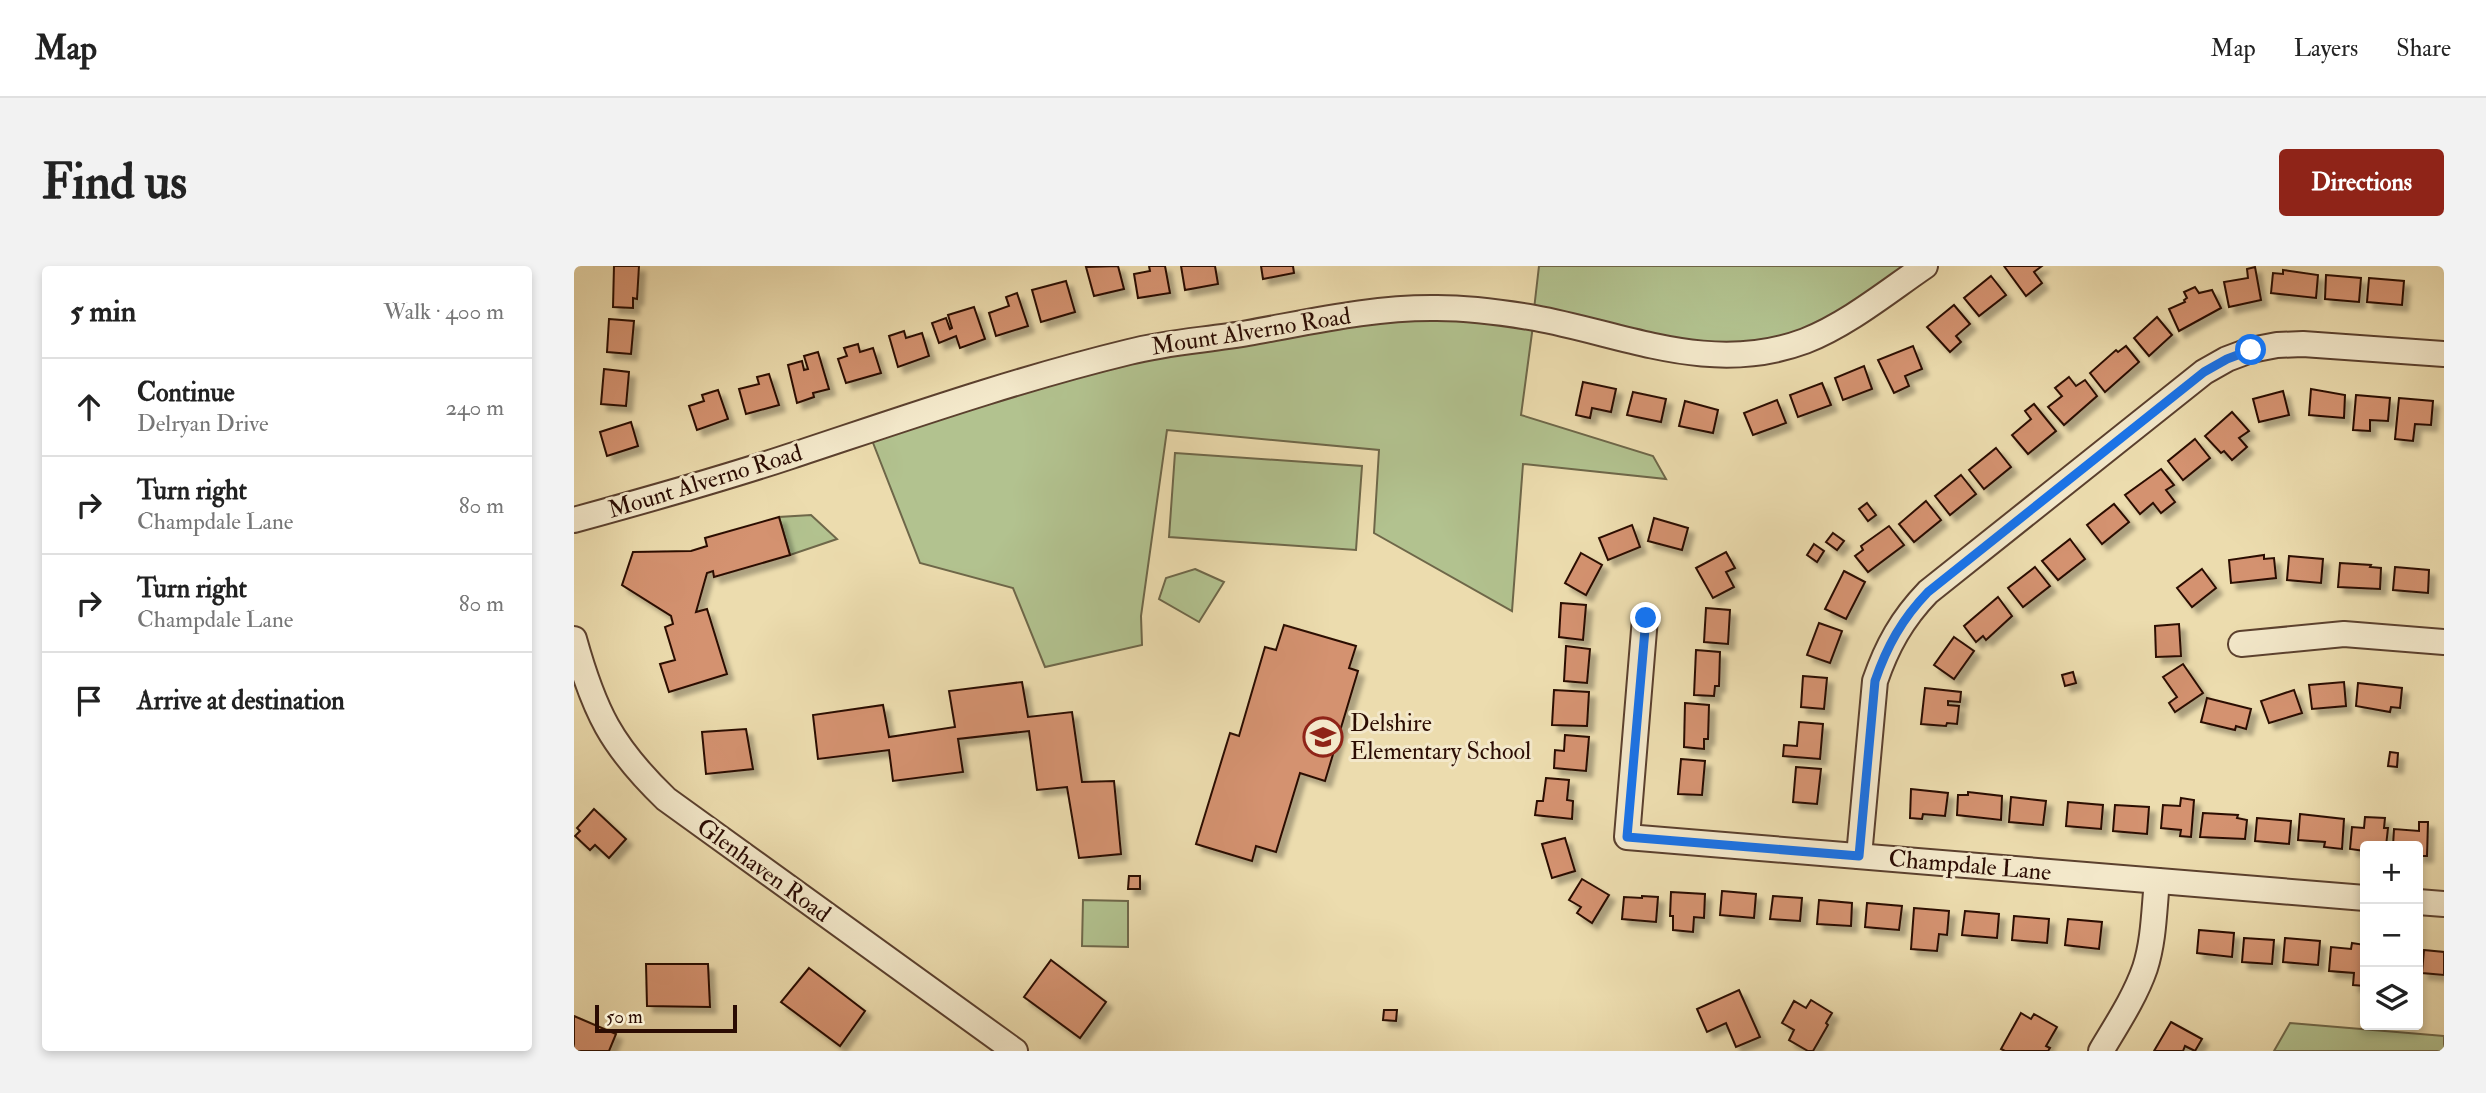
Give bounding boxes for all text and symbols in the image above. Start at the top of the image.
text: Map [35,28,97,69]
text: Map [2211,33,2256,64]
text: Layers [2294,33,2358,64]
text: Share [2396,33,2451,64]
button: Directions [2279,149,2444,216]
text: Find us [42,152,187,213]
text: 5 min [70,293,136,330]
text: Walk · 400 m [383,297,504,326]
street label: Mount Alverno Road [1149,300,1353,363]
route start [2235,334,2266,365]
text: Continue [137,377,235,409]
icon: ahead [70,388,108,426]
text: 240 m [445,393,504,422]
text: Delryan Drive [137,409,269,438]
street label: Mount Alverno Road [604,437,806,526]
text: Turn right [137,475,247,507]
icon: right [70,486,108,524]
text: 80 m [459,491,504,520]
text: Champdale Lane [137,507,293,536]
text: Turn right [137,573,247,605]
icon: right [70,584,108,622]
text: 80 m [459,589,504,618]
route end [1630,602,1661,633]
text: Champdale Lane [137,605,293,634]
icon: arrive [70,682,108,720]
text: Arrive at destination [137,685,345,717]
place label: Delshire Elementary School [1350,708,1531,767]
school or university icon: Delshire Elementary School [1302,716,1344,758]
street label: Glenhaven Road [690,811,837,930]
map controls [2360,841,2423,1030]
button: + [2360,841,2423,904]
street label: Champdale Lane [1887,843,2053,888]
button: − [2360,904,2423,967]
button: layers [2360,967,2423,1030]
scale bar [595,1002,737,1034]
text: 50 m [606,1005,643,1029]

